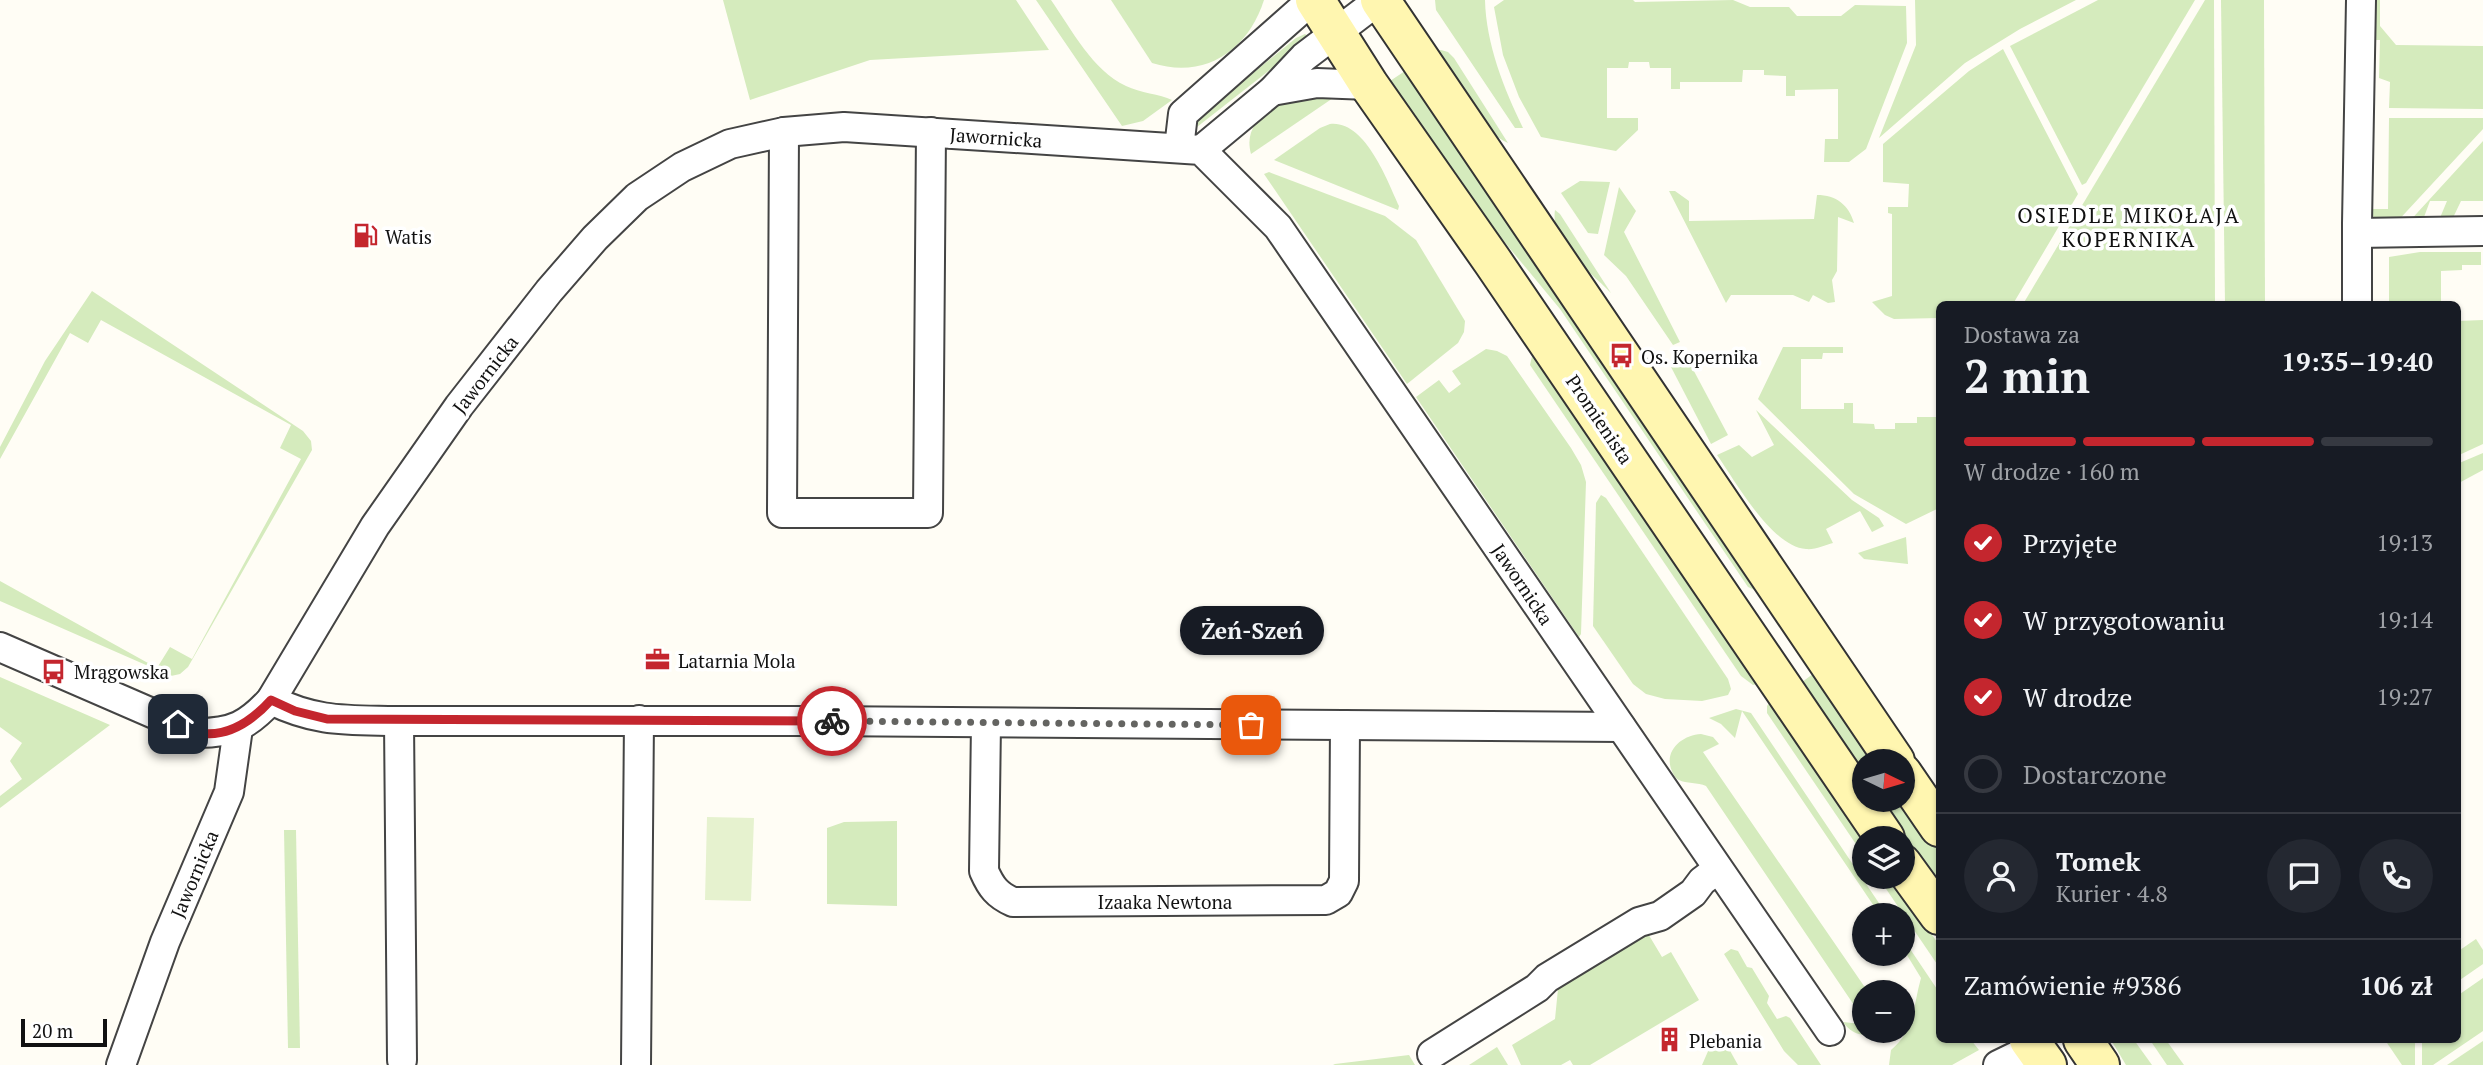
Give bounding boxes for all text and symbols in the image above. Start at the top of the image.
street label: Jawornicka [949,121,1044,153]
district label: OSIEDLE MIKOŁAJA KOPERNIKA [2017,201,2241,253]
fuel station icon: Watis [351,222,379,250]
place label: Watis [385,224,432,249]
text: Dostawa za [1964,319,2080,350]
street label: Jawornicka [447,329,524,418]
bus stop icon: Os. Kopernika [1607,342,1635,370]
place label: Os. Kopernika [1641,344,1759,369]
text: 19:35–19:40 [2281,344,2433,378]
text: 2 min [1964,345,2090,406]
street label: Promienista [1561,369,1639,469]
text: W drodze · 160 m [1964,456,2140,487]
icon: check [1964,524,2002,562]
text: Przyjęte [2023,526,2117,560]
text: 19:13 [2376,527,2433,558]
street label: Jawornicka [1487,539,1560,630]
icon: check [1964,601,2002,639]
text: W przygotowaniu [2023,603,2225,637]
text: 19:14 [2376,604,2433,635]
callout: Żeń-Szeń [1179,606,1323,655]
text: Żeń-Szeń [1201,615,1303,646]
office icon: Latarnia Mola [644,646,672,674]
place label: Latarnia Mola [678,648,796,673]
bus stop icon: Mrągowska [40,657,68,685]
place label: Mrągowska [74,659,170,684]
icon: check [1964,678,2002,716]
text: W drodze [2023,680,2132,714]
text: 19:27 [2376,681,2433,712]
courier [797,686,867,756]
pin [148,694,208,754]
pin [1221,695,1281,755]
icon: bike [813,702,851,740]
icon: home [159,705,197,743]
icon: bag [1232,706,1270,744]
north arrow [1852,749,1914,812]
map controls [1852,749,1915,1043]
text: Dostarczone [2023,757,2167,791]
street label: Jawornicka [164,826,224,922]
button: layers [1852,826,1915,889]
button: person [1964,839,2038,913]
button: chat [2267,839,2341,913]
button: phone [2359,839,2433,913]
text: Tomek [2056,844,2141,878]
text: Kurier · 4.8 [2056,878,2168,909]
street label: Izaaka Newtona [1098,889,1233,914]
button: + [1852,903,1915,966]
text: Zamówienie #9386 [1964,968,2181,1002]
text: 106 zł [2359,968,2433,1002]
button: − [1852,980,1915,1043]
scale bar [21,1016,107,1048]
text: 20 m [32,1018,73,1043]
building icon: Plebania [1655,1026,1683,1054]
place label: Plebania [1689,1028,1763,1053]

